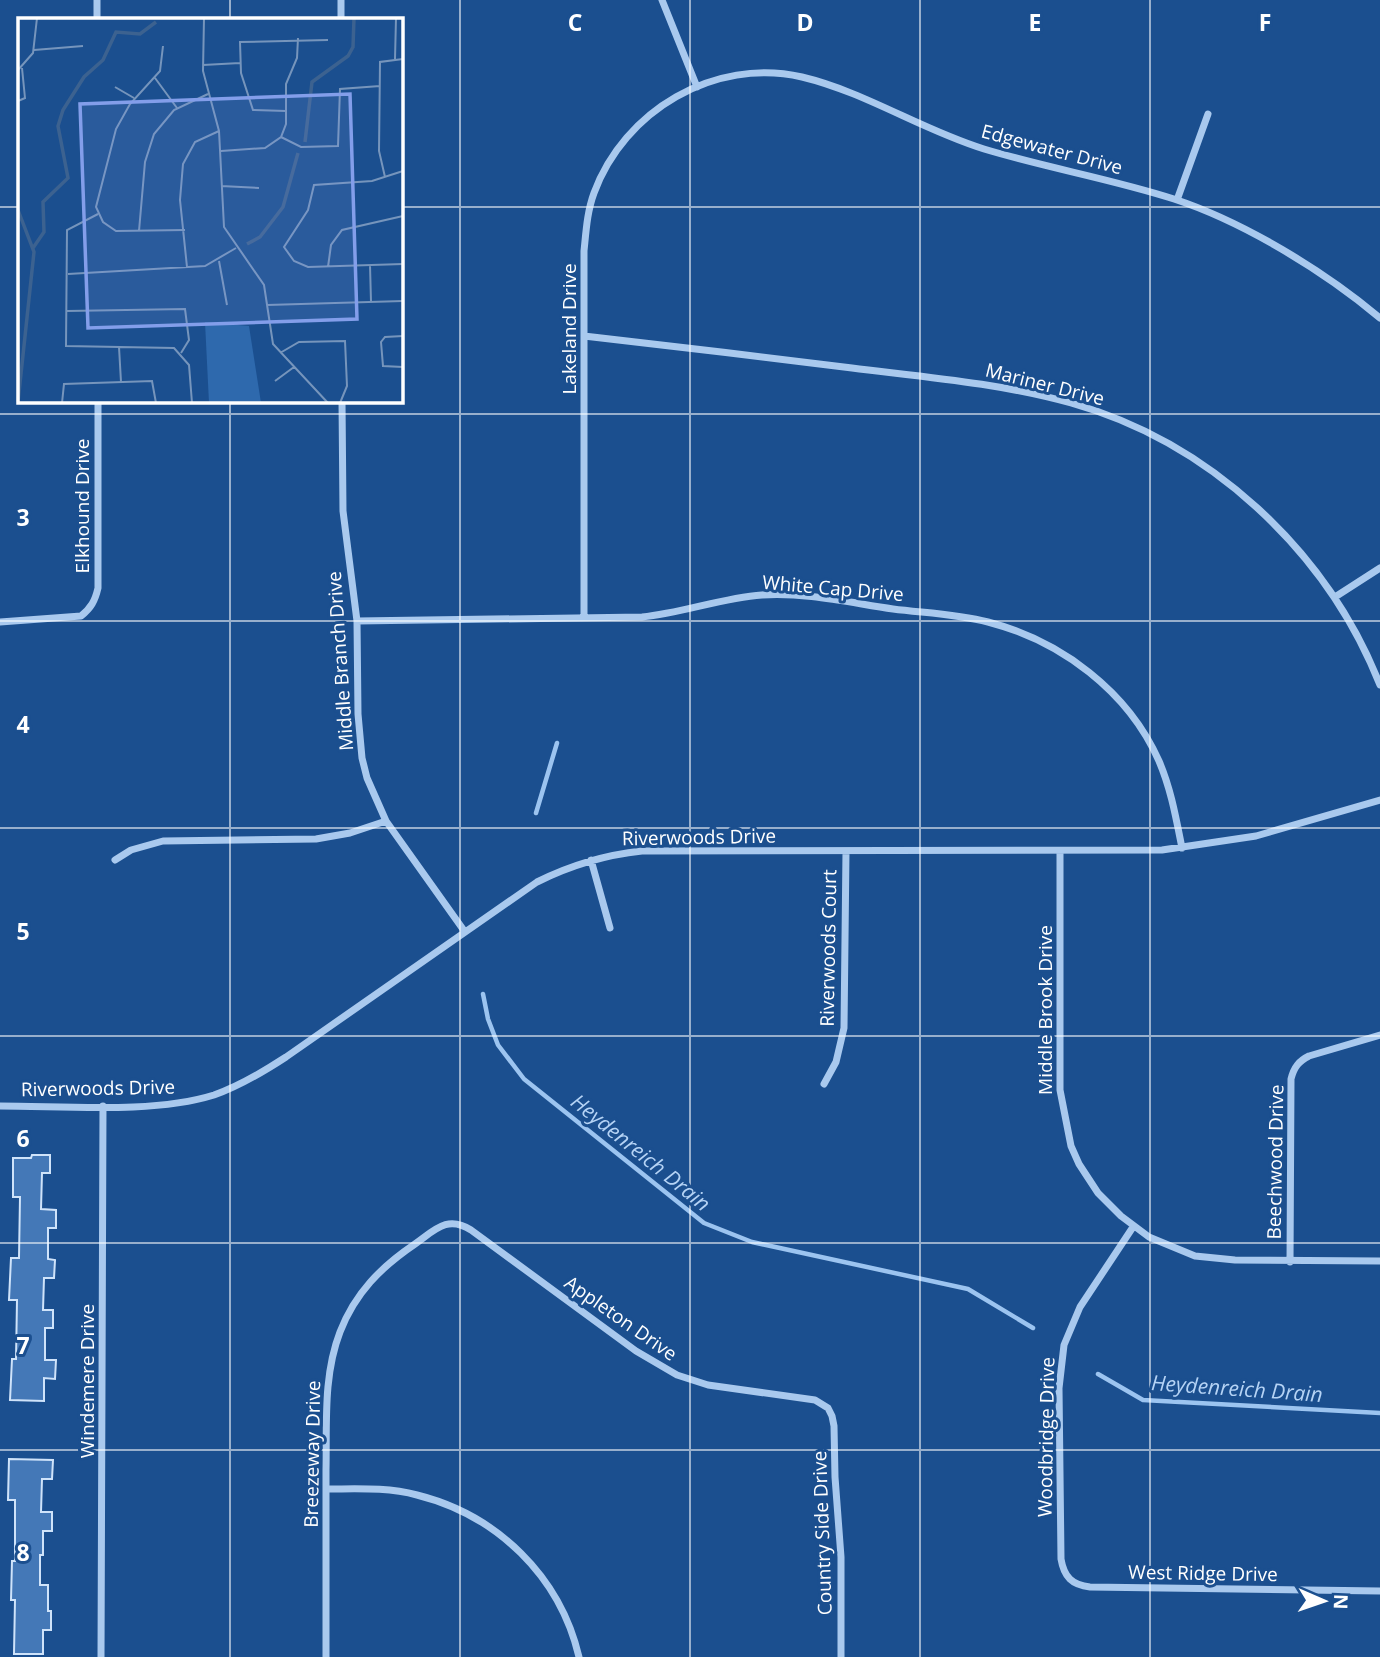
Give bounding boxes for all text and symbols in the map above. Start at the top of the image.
text: C [568,6,582,38]
text: D [796,6,814,38]
text: E [1029,6,1041,38]
text: F [1259,6,1271,38]
inset map [18,18,402,402]
street label: Edgewater Drive [979,118,1125,180]
street label: Lakeland Drive [556,263,582,395]
street label: Mariner Drive [983,357,1107,411]
street label: Elkhound Drive [69,439,95,573]
text: 3 [16,501,30,533]
street label: White Cap Drive [761,569,905,607]
street label: Middle Branch Drive [321,570,359,752]
text: 4 [16,708,30,740]
street label: Riverwoods Drive [622,823,776,851]
street label: Riverwoods Court [814,869,842,1027]
text: 5 [16,915,30,947]
street label: Middle Brook Drive [1032,925,1058,1095]
street label: Riverwoods Drive [21,1074,175,1102]
street label: Beechwood Drive [1261,1084,1289,1240]
water label: Heydenreich Drain [565,1087,717,1217]
text: 6 [16,1122,30,1154]
street label: Appleton Drive [559,1269,683,1367]
street label: Windemere Drive [74,1304,100,1458]
text: 7 [16,1329,30,1361]
street label: Woodbridge Drive [1032,1357,1060,1517]
water label: Heydenreich Drain [1150,1368,1324,1408]
street label: Breezeway Drive [298,1380,326,1528]
street label: Country Side Drive [806,1450,838,1616]
text: 8 [16,1536,30,1568]
street label: West Ridge Drive [1128,1559,1278,1587]
north arrow [1289,1566,1359,1636]
text: N [1328,1593,1354,1610]

